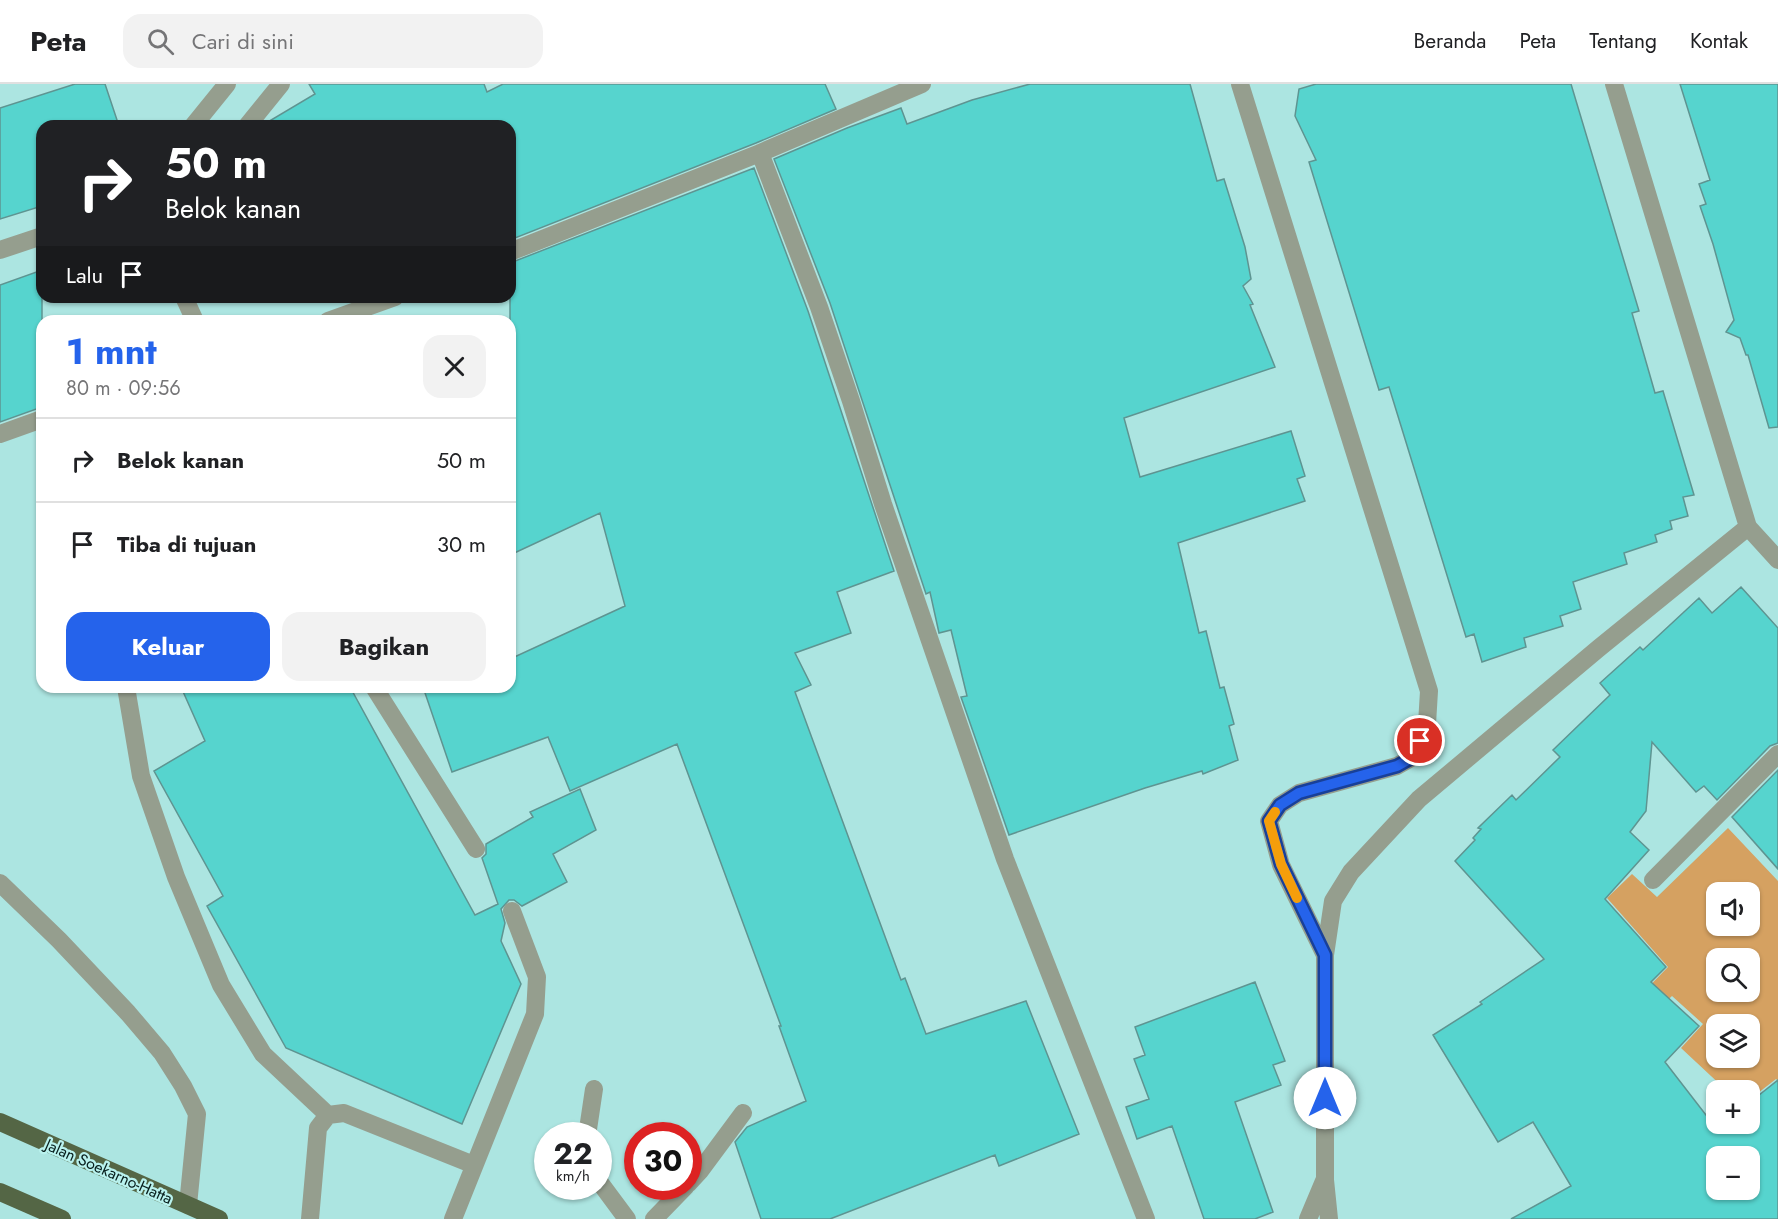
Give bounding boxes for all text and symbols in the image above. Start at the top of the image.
search box [123,14,543,68]
text: Peta [30,21,87,62]
icon: search [144,25,177,58]
text: Cari di sini [192,25,294,57]
text: Beranda [1413,26,1486,56]
text: Peta [1519,26,1556,56]
text: Tentang [1589,26,1657,56]
text: Kontak [1690,26,1748,56]
text: 50 m [165,133,267,194]
icon: right [66,144,144,222]
text: Belok kanan [165,189,301,228]
icon: arrive [115,258,148,291]
text: Lalu [66,259,103,291]
text: 1 mnt [66,325,157,377]
button: close [423,335,486,398]
text: 80 m · 09:56 [66,374,181,403]
icon: right [66,444,99,477]
text: Belok kanan [117,444,244,476]
text: 50 m [437,444,486,476]
icon: arrive [66,528,99,561]
text: Tiba di tujuan [117,528,256,560]
text: 30 m [437,528,486,560]
button: Keluar [66,612,270,681]
button: Bagikan [282,612,486,681]
pin [1394,715,1445,766]
icon: arrive [1403,724,1436,757]
map controls [1706,882,1760,1200]
button: sound [1706,882,1760,936]
button: search [1706,948,1760,1002]
button: layers [1706,1014,1760,1068]
position arrow [1293,1066,1357,1130]
button: + [1706,1080,1760,1134]
speed limit sign: 30 [624,1122,702,1200]
street label: Jalan Soekarno-Hatta [40,1132,176,1210]
text: 22 [553,1132,593,1175]
button: − [1706,1146,1760,1200]
text: km/h [556,1165,590,1187]

